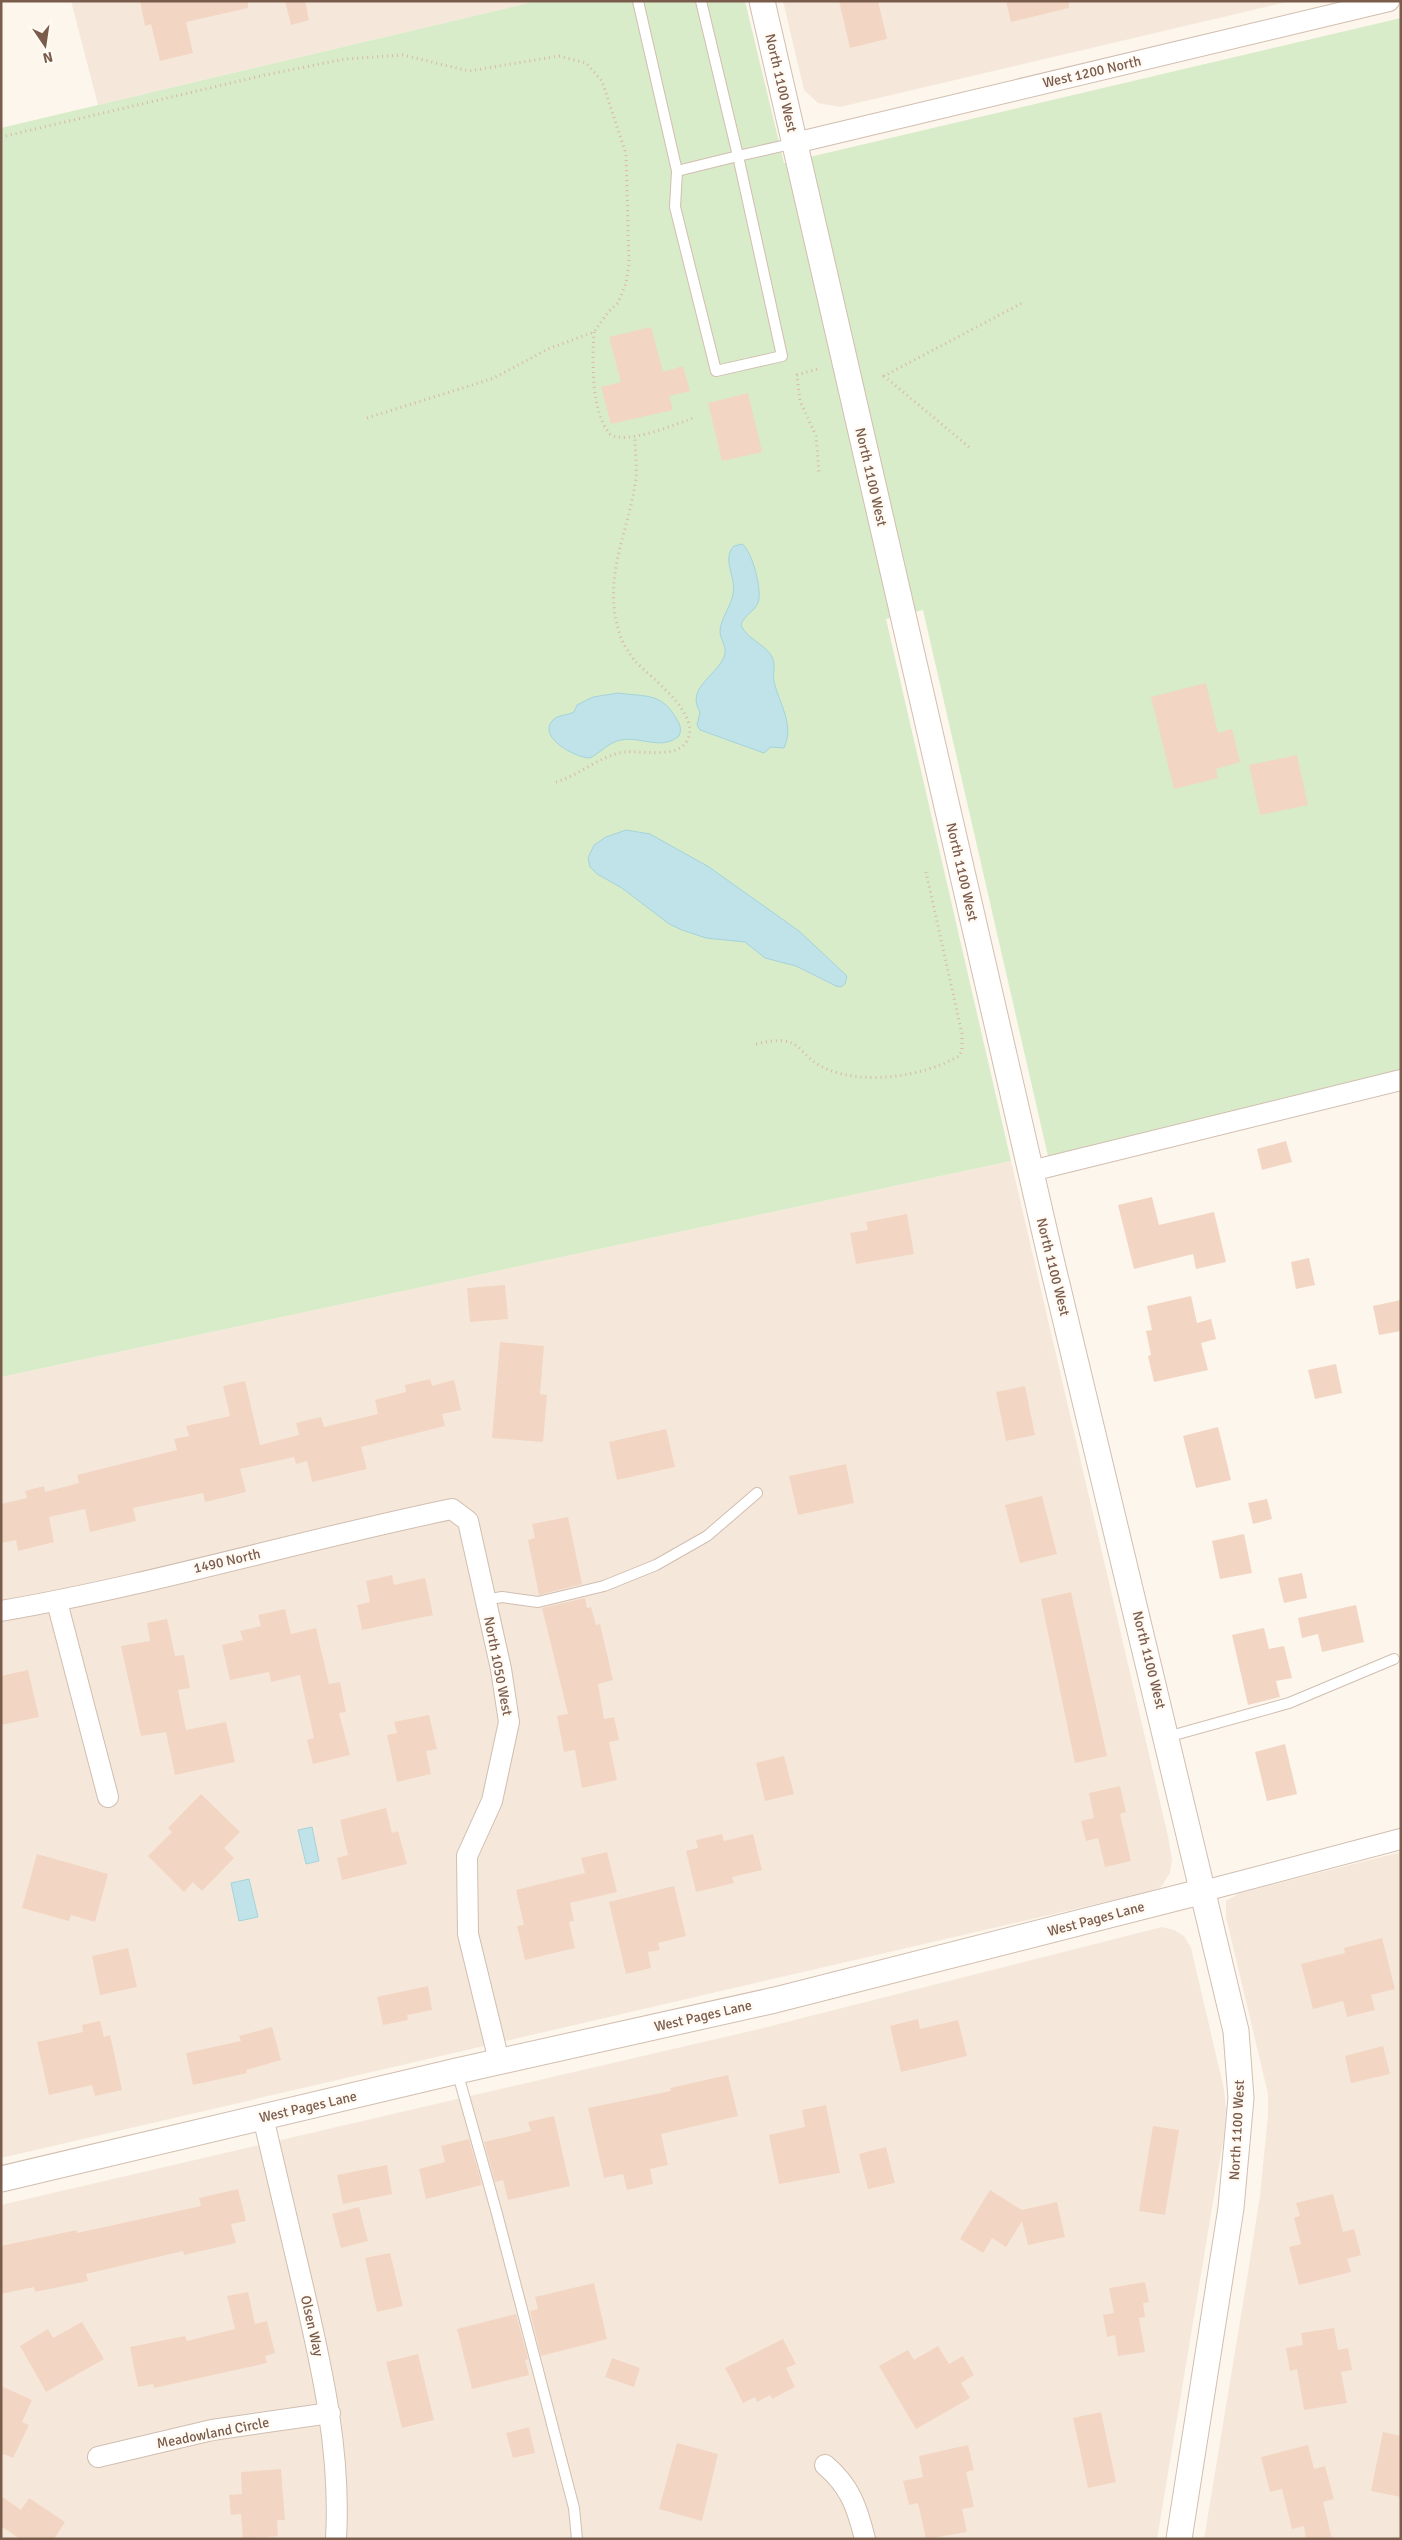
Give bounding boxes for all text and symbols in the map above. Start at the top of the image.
north arrow [20,20,70,70]
street label: North 1100 West [761,32,801,134]
text: N [41,48,54,67]
street label: West 1200 North [1041,52,1143,92]
street label: North 1100 West [851,426,891,528]
street label: North 1100 West [942,821,982,923]
street label: North 1100 West [1033,1216,1073,1318]
street label: 1490 North [192,1545,262,1577]
street label: North 1100 West [1129,1609,1169,1711]
street label: North 1050 West [480,1615,516,1717]
street label: West Pages Lane [1046,1898,1146,1940]
street label: West Pages Lane [653,1997,753,2035]
street label: North 1100 West [1226,2079,1248,2181]
street label: West Pages Lane [258,2088,358,2126]
street label: Olsen Way [297,2294,327,2359]
street label: Meadowland Circle [155,2414,271,2452]

